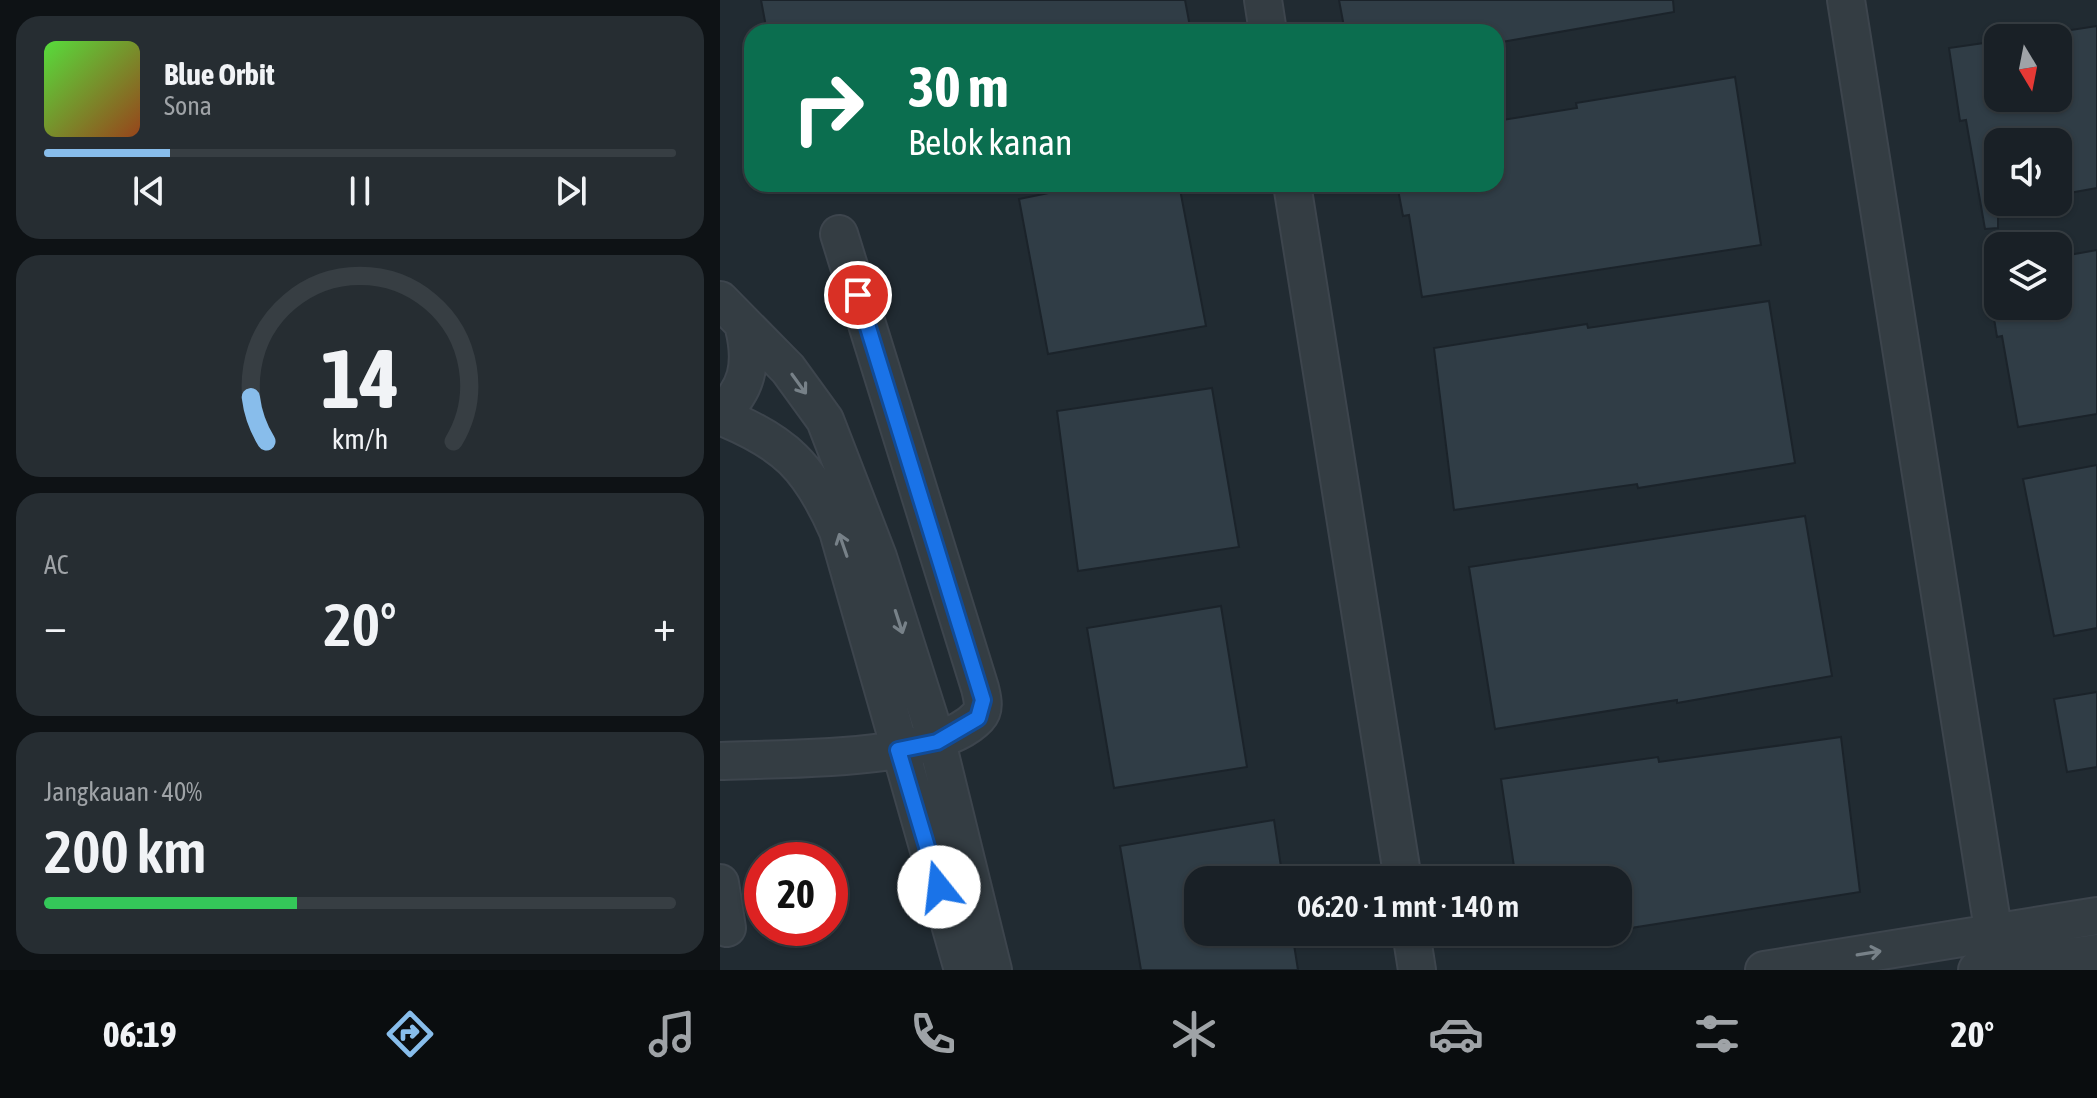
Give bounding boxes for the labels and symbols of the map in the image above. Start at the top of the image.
north arrow [1984,24,2072,112]
pin [824,261,892,329]
one-way arrow [791,372,807,394]
one-way arrow [834,532,849,557]
one-way arrow [892,610,907,635]
speed limit sign: 20 [744,842,848,946]
position arrow [897,845,981,929]
one-way arrow [1856,944,1881,959]

